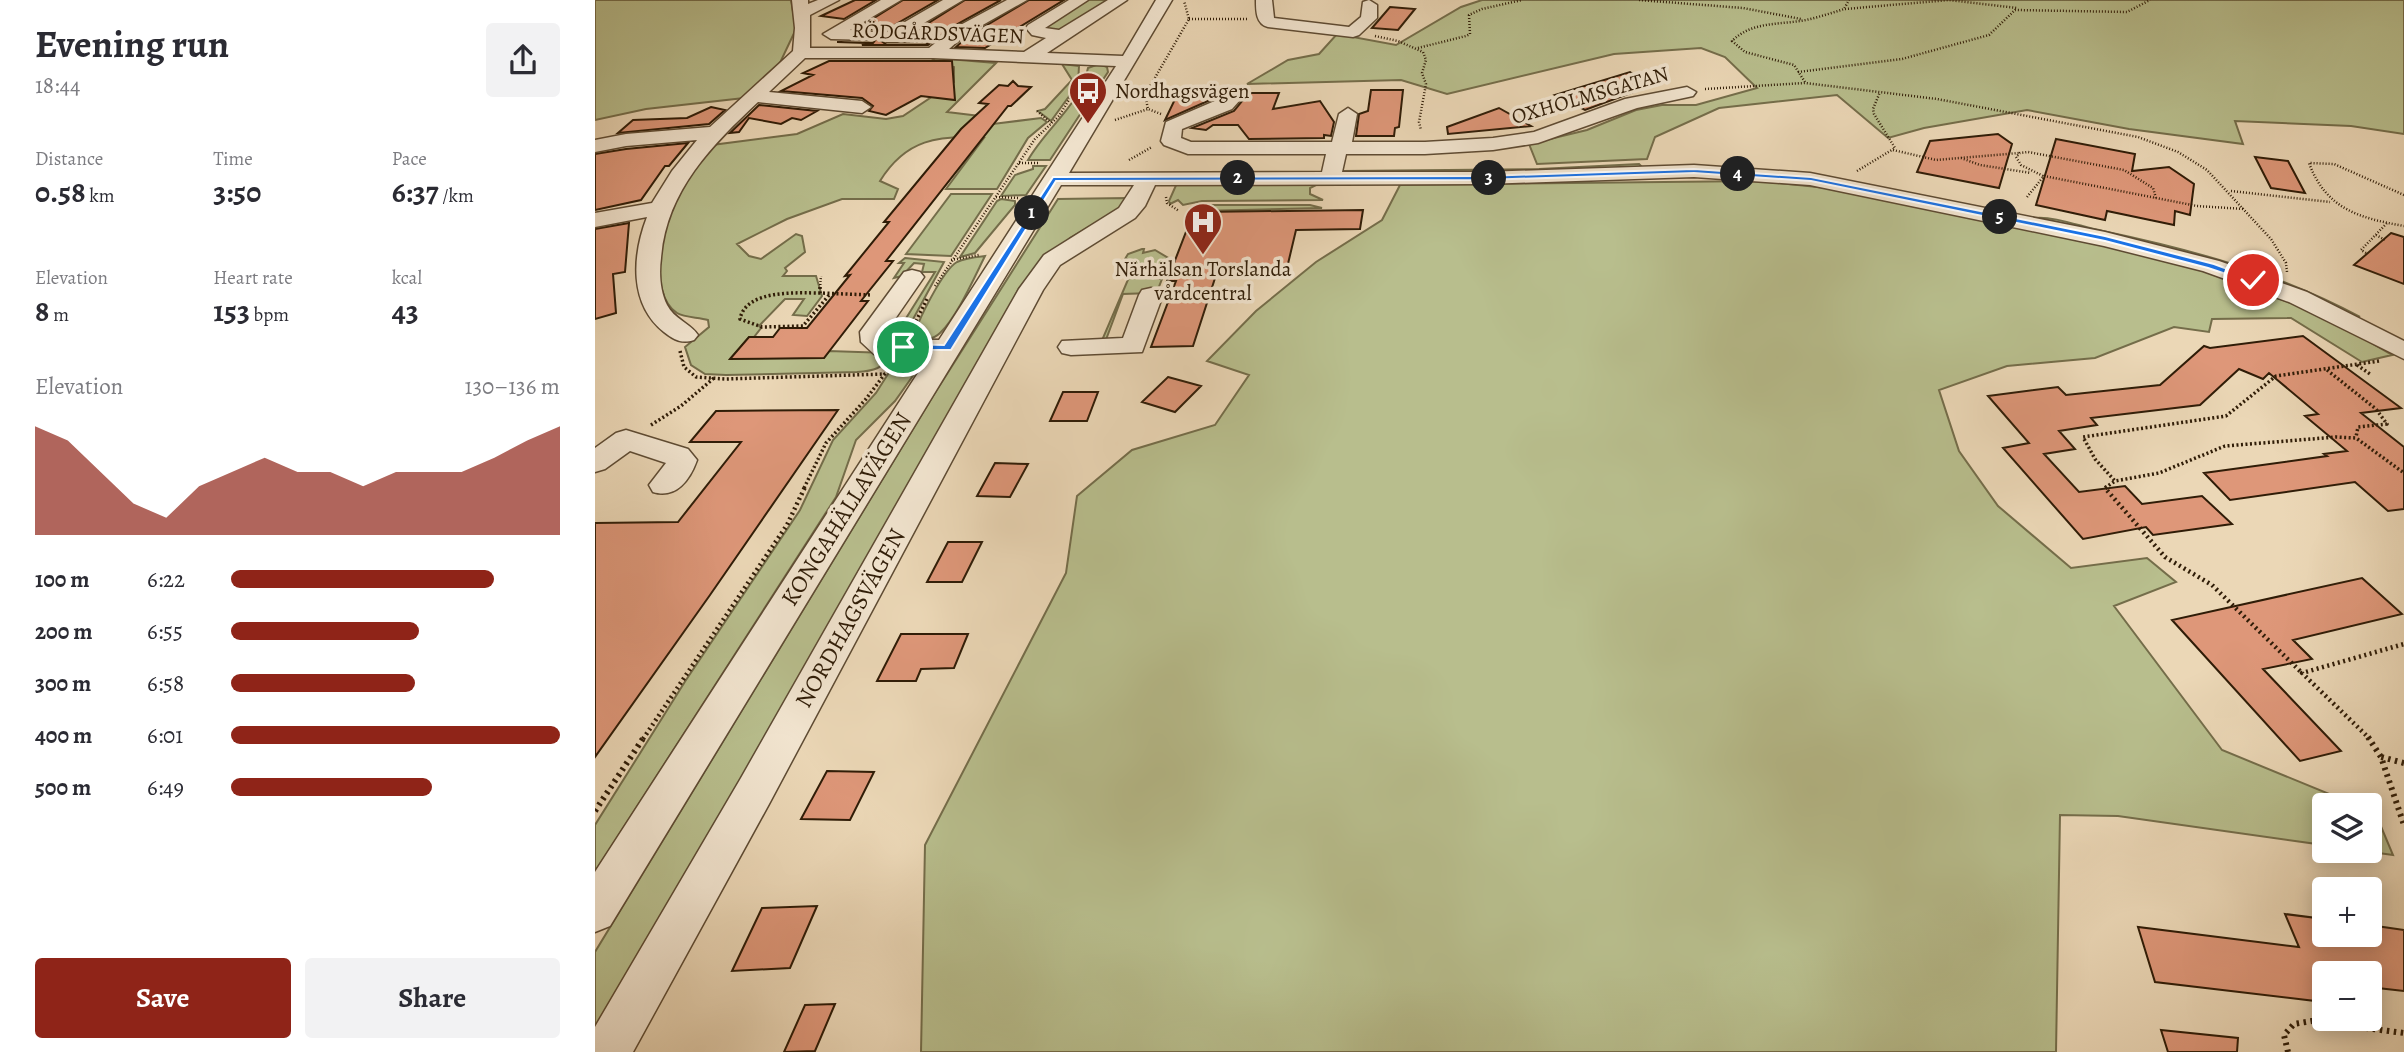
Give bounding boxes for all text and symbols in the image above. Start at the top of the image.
street label: RÖDGÅRDSVÄGEN [851,16,1025,50]
text: Evening run [35,18,229,70]
button: share [486,23,560,97]
street label: OXHOLMSGATAN [1508,59,1672,131]
text: 18:44 [35,70,80,101]
bus stop icon: Nordhagsvägen [1067,70,1109,125]
place label: Nordhagsvägen [1115,77,1249,105]
text: Distance [35,146,103,172]
text: Time [213,146,253,172]
text: Pace [392,146,427,172]
pin: 4 [1721,156,1755,192]
pin: 2 [1221,160,1255,196]
pin: 3 [1471,160,1507,196]
text: 4 [1733,160,1742,186]
text: 2 [1233,164,1242,190]
text: 3 [1484,164,1493,190]
text: 0.58 [35,172,86,212]
text: 3:50 [213,172,261,212]
text: 6:37 [392,172,439,212]
text: km [86,183,115,209]
text: /km [439,183,474,209]
pin: 1 [1015,196,1049,230]
text: 1 [1028,199,1035,225]
pin: 5 [1983,200,2017,234]
hospital icon: Närhälsan Torslanda vårdcentral [1182,201,1224,256]
text: 5 [1995,203,2004,229]
pin [2223,250,2283,310]
place label: Närhälsan Torslanda vårdcentral [1114,255,1292,307]
icon: check [2234,261,2272,299]
text: Elevation [35,265,108,291]
text: Heart rate [213,265,293,291]
text: kcal [392,265,422,291]
text: 8 [35,291,49,331]
text: 153 [213,291,250,331]
text: 43 [392,291,419,331]
text: m [49,302,69,328]
text: bpm [250,302,289,328]
pin [873,317,933,377]
icon: arrive [884,328,922,366]
text: Elevation [35,371,123,402]
text: 130–136 m [465,371,560,402]
street label: KONGAHÄLLAVÄGEN [773,406,919,612]
street label: NORDHAGSVÄGEN [787,523,913,713]
text: 100 m [35,564,90,595]
text: 6:22 [147,564,185,595]
text: 200 m [35,616,93,647]
text: 6:55 [147,616,183,647]
text: 300 m [35,668,91,699]
text: 6:58 [147,668,184,699]
text: 400 m [35,720,92,751]
text: 6:01 [147,720,183,751]
text: 500 m [35,772,91,803]
text: 6:49 [147,772,184,803]
map controls [2312,793,2382,1031]
button: layers [2312,793,2382,863]
button: + [2312,877,2382,947]
button: Save [35,958,291,1038]
button: Share [305,958,560,1038]
button: − [2312,961,2382,1031]

